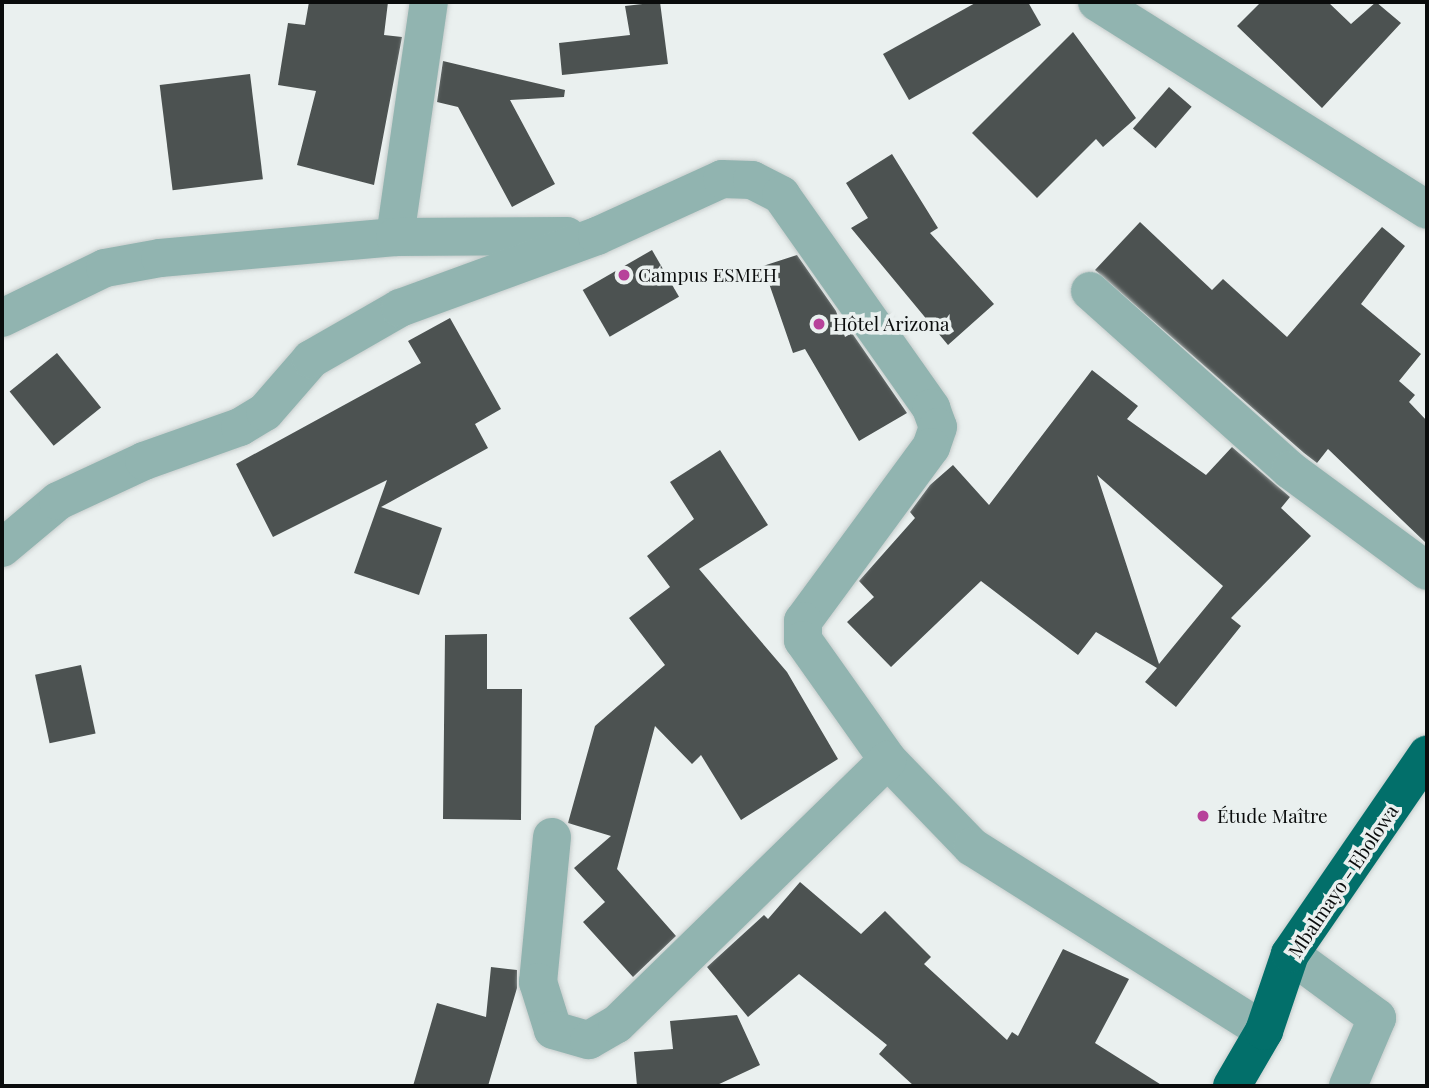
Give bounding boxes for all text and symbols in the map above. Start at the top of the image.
place label: Campus ESMEH [638,264,777,286]
marker: Campus ESMEH [616,267,632,283]
place label: Hôtel Arizona [833,313,950,335]
marker: Hôtel Arizona [811,316,827,332]
street label: Mbalmayo - Ebolowa [1283,800,1403,962]
place label: Étude Maître [1217,805,1328,827]
marker: Étude Maître [1195,808,1211,824]

